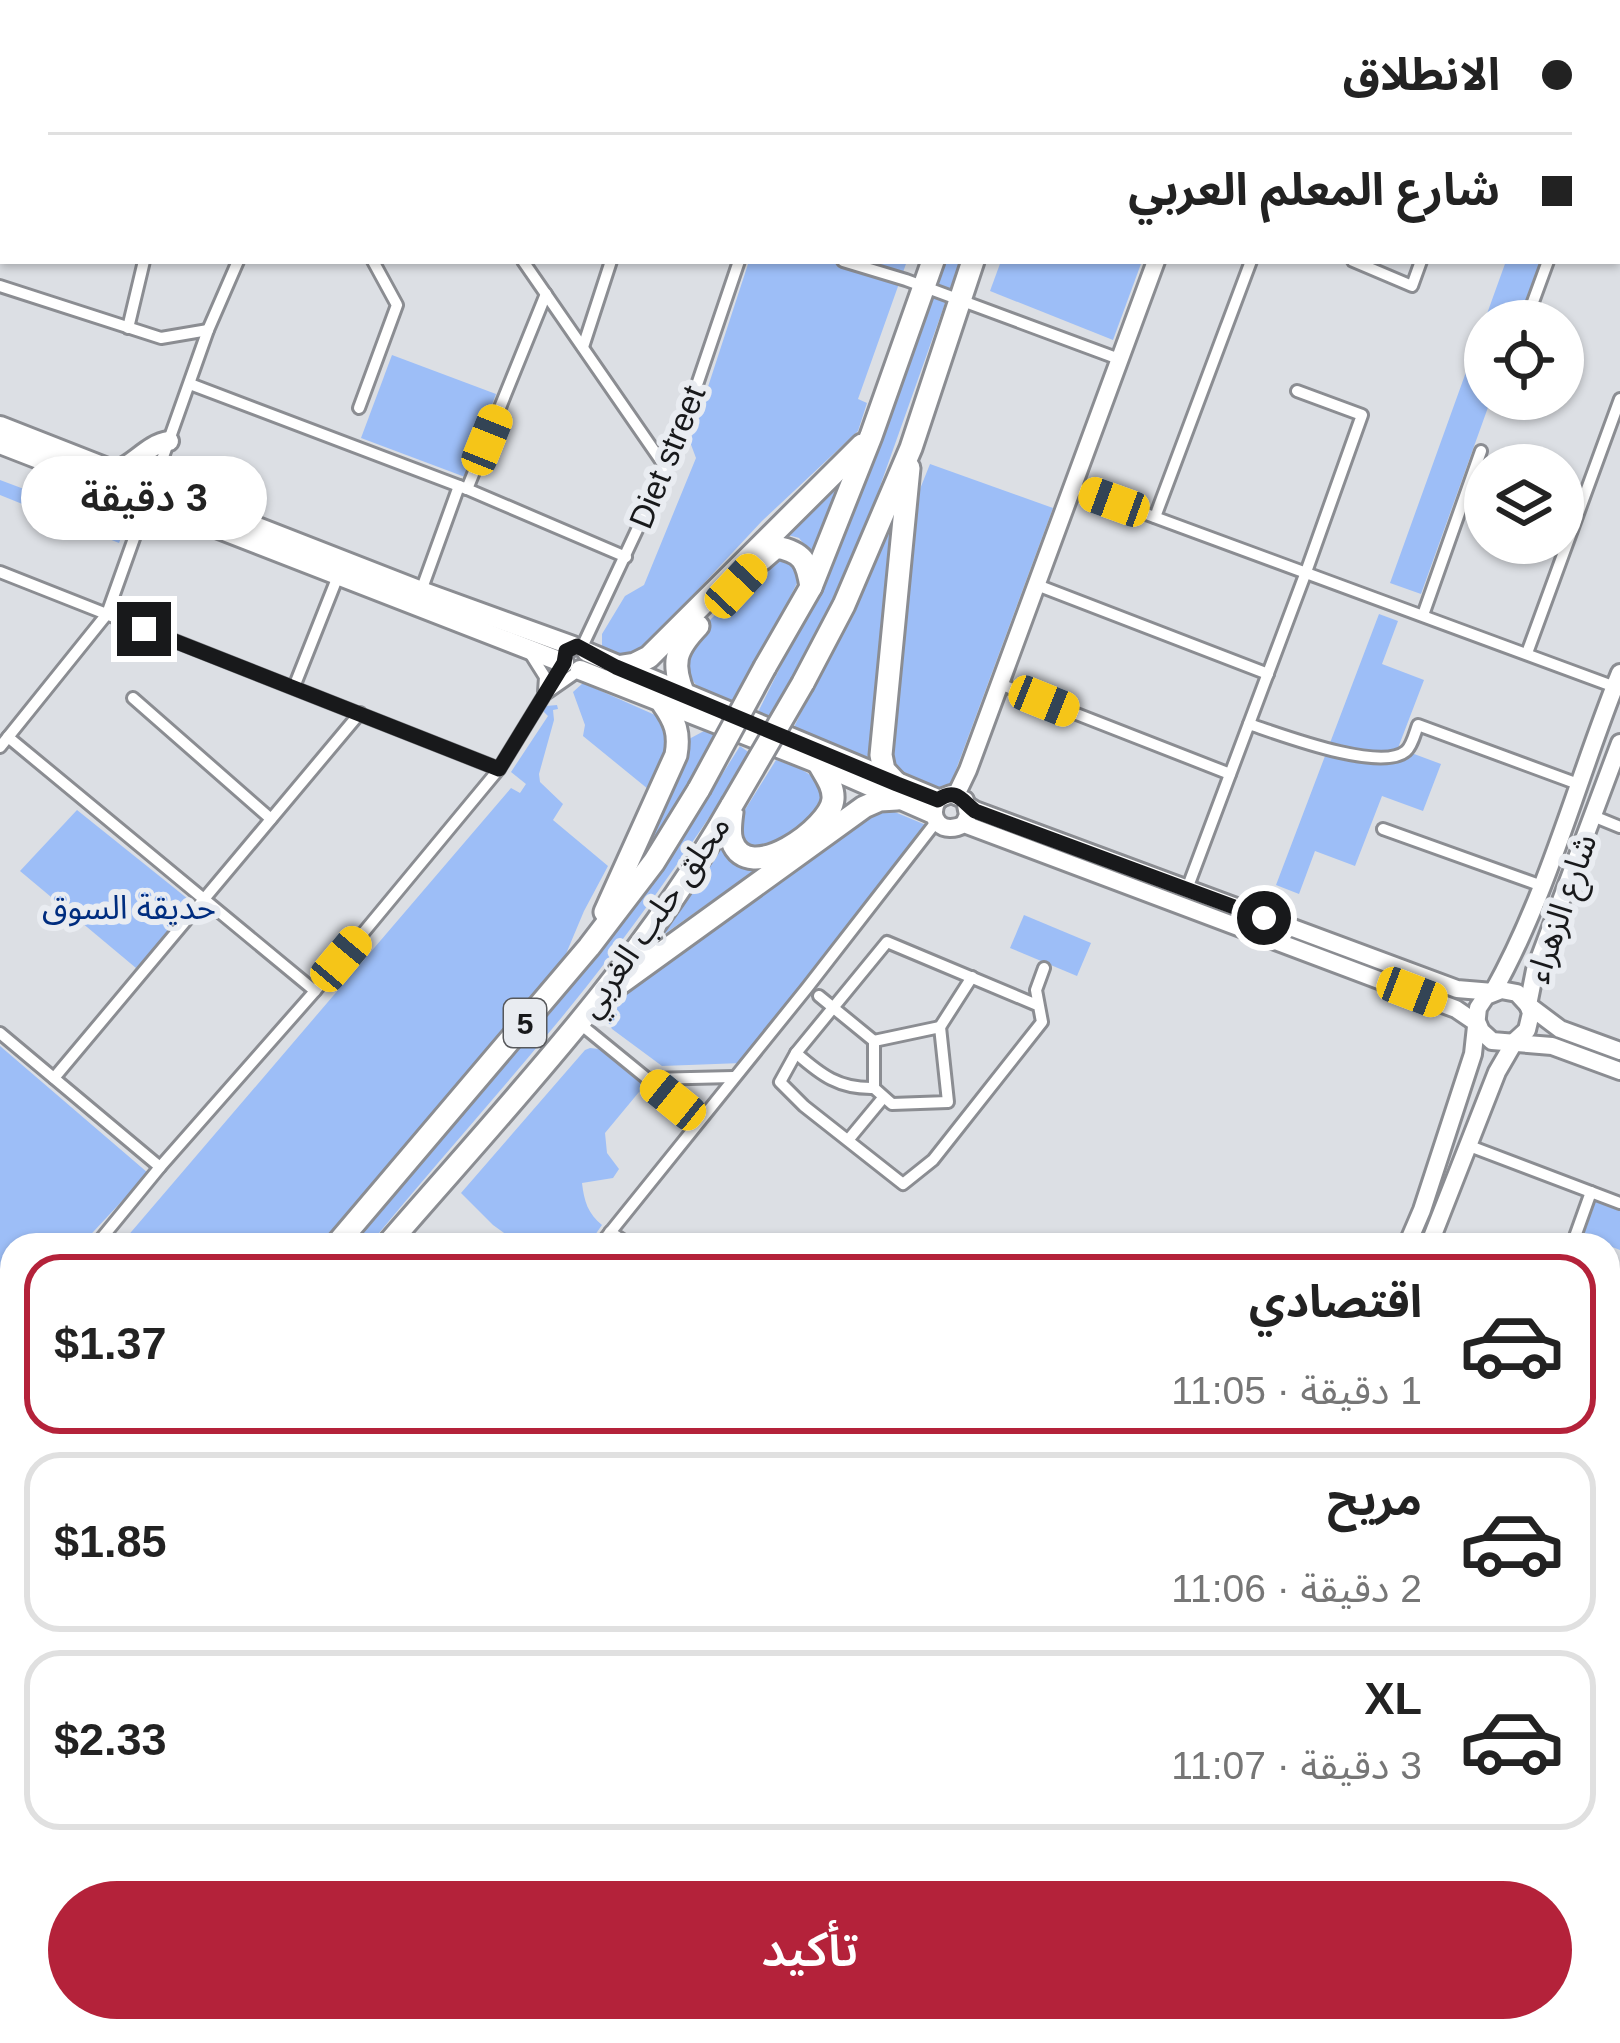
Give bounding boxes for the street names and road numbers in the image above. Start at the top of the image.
street label: Diet street [622,380,712,534]
street label: محلق حلب الغربي [571,808,743,1028]
street label: شارع الزهراء [1518,829,1609,989]
road number: 5 [504,999,546,1047]

